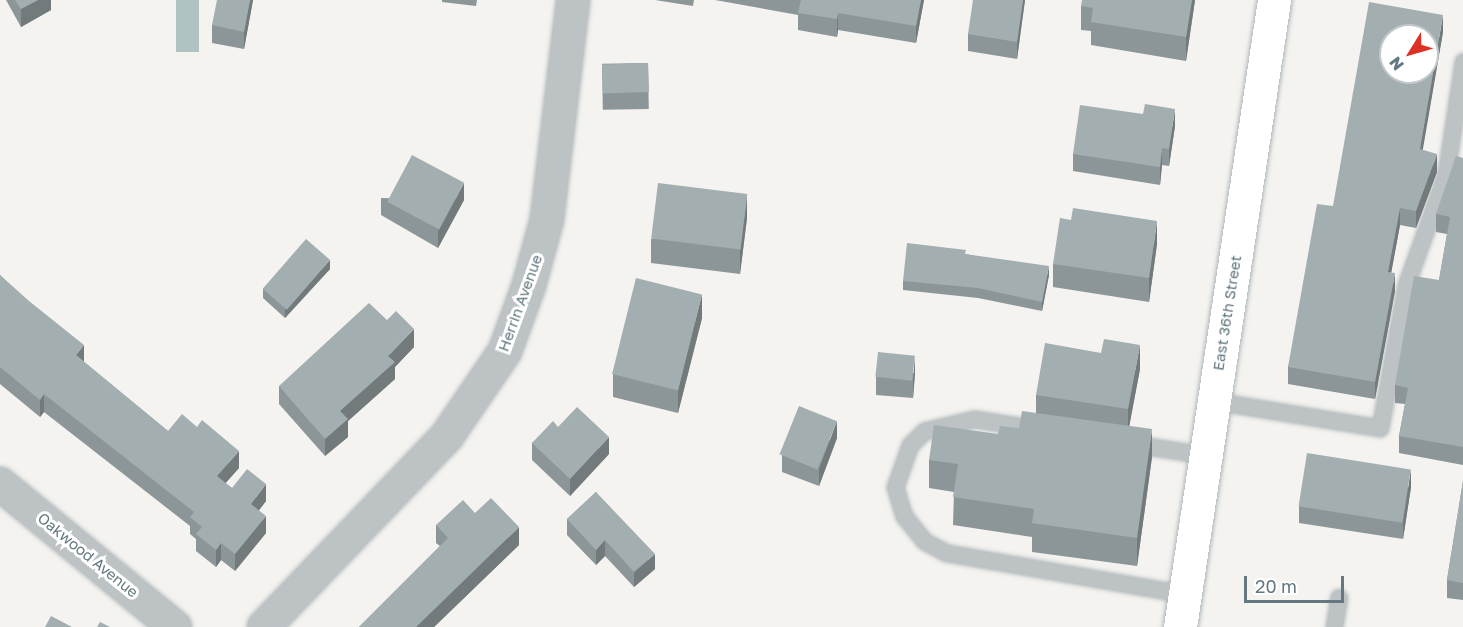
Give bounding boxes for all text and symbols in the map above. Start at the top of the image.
north arrow [1379,24,1439,84]
text: N [1385,53,1408,75]
street label: Herrin Avenue [494,252,546,354]
street label: East 36th Street [1209,254,1245,372]
street label: Oakwood Avenue [34,509,142,601]
scale bar [1247,564,1348,602]
text: 20 m [1255,575,1297,597]

